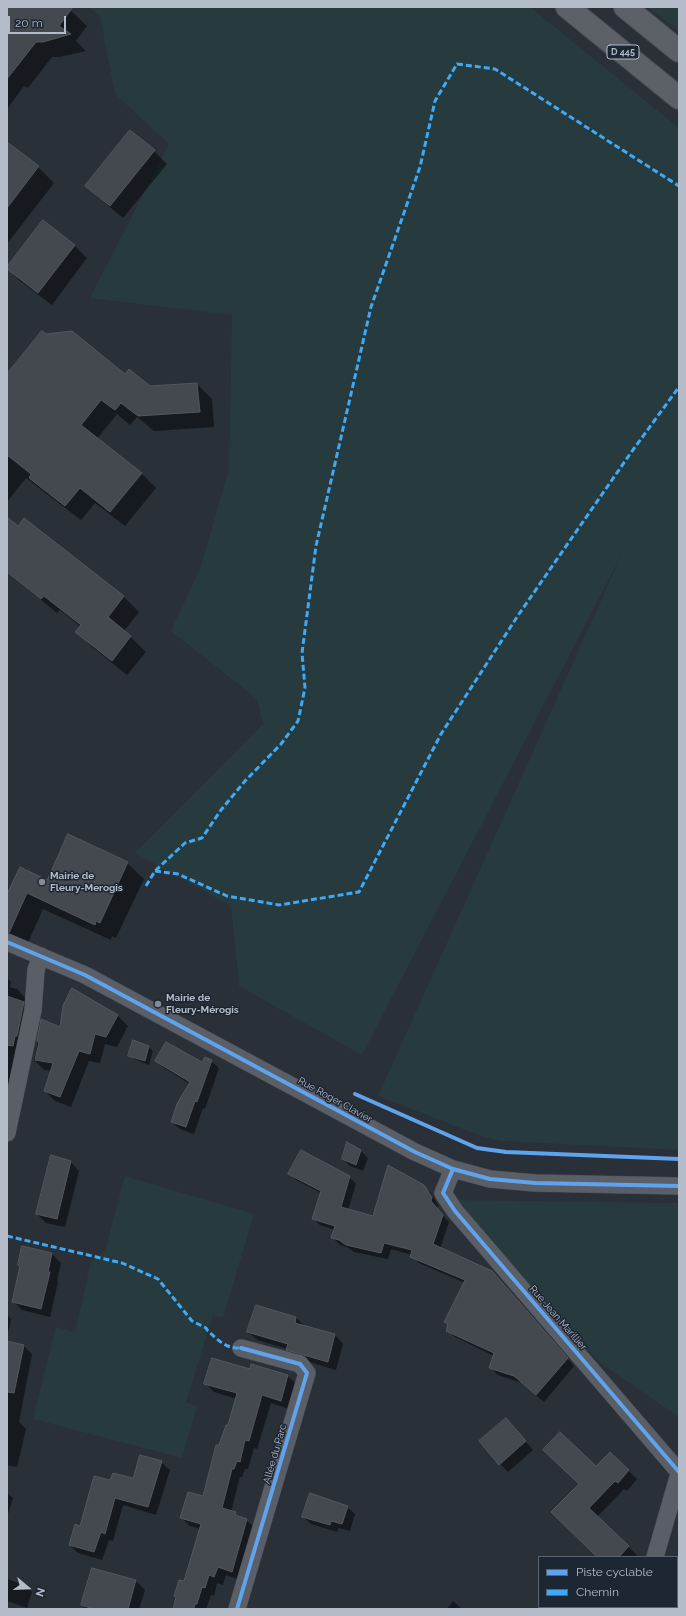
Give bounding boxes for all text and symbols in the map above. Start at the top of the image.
scale bar [10,8,68,34]
text: 20 m [15,16,43,30]
road number: D 445 [607,45,639,59]
place label: Mairie de Fleury-Merogis [50,870,123,894]
marker: Mairie de Fleury-Merogis [37,877,47,887]
place label: Mairie de Fleury-Mérogis [166,992,239,1016]
marker: Mairie de Fleury-Mérogis [153,999,163,1009]
street label: Rue Roger Clavier [296,1075,374,1125]
street label: Rue Jean Marillier [527,1283,589,1353]
street label: Allée du Parc [261,1423,289,1485]
legend [538,1556,678,1608]
text: Piste cyclable [576,1565,653,1579]
north arrow [8,1568,48,1608]
text: Chemin [576,1585,619,1599]
text: N [32,1586,47,1598]

